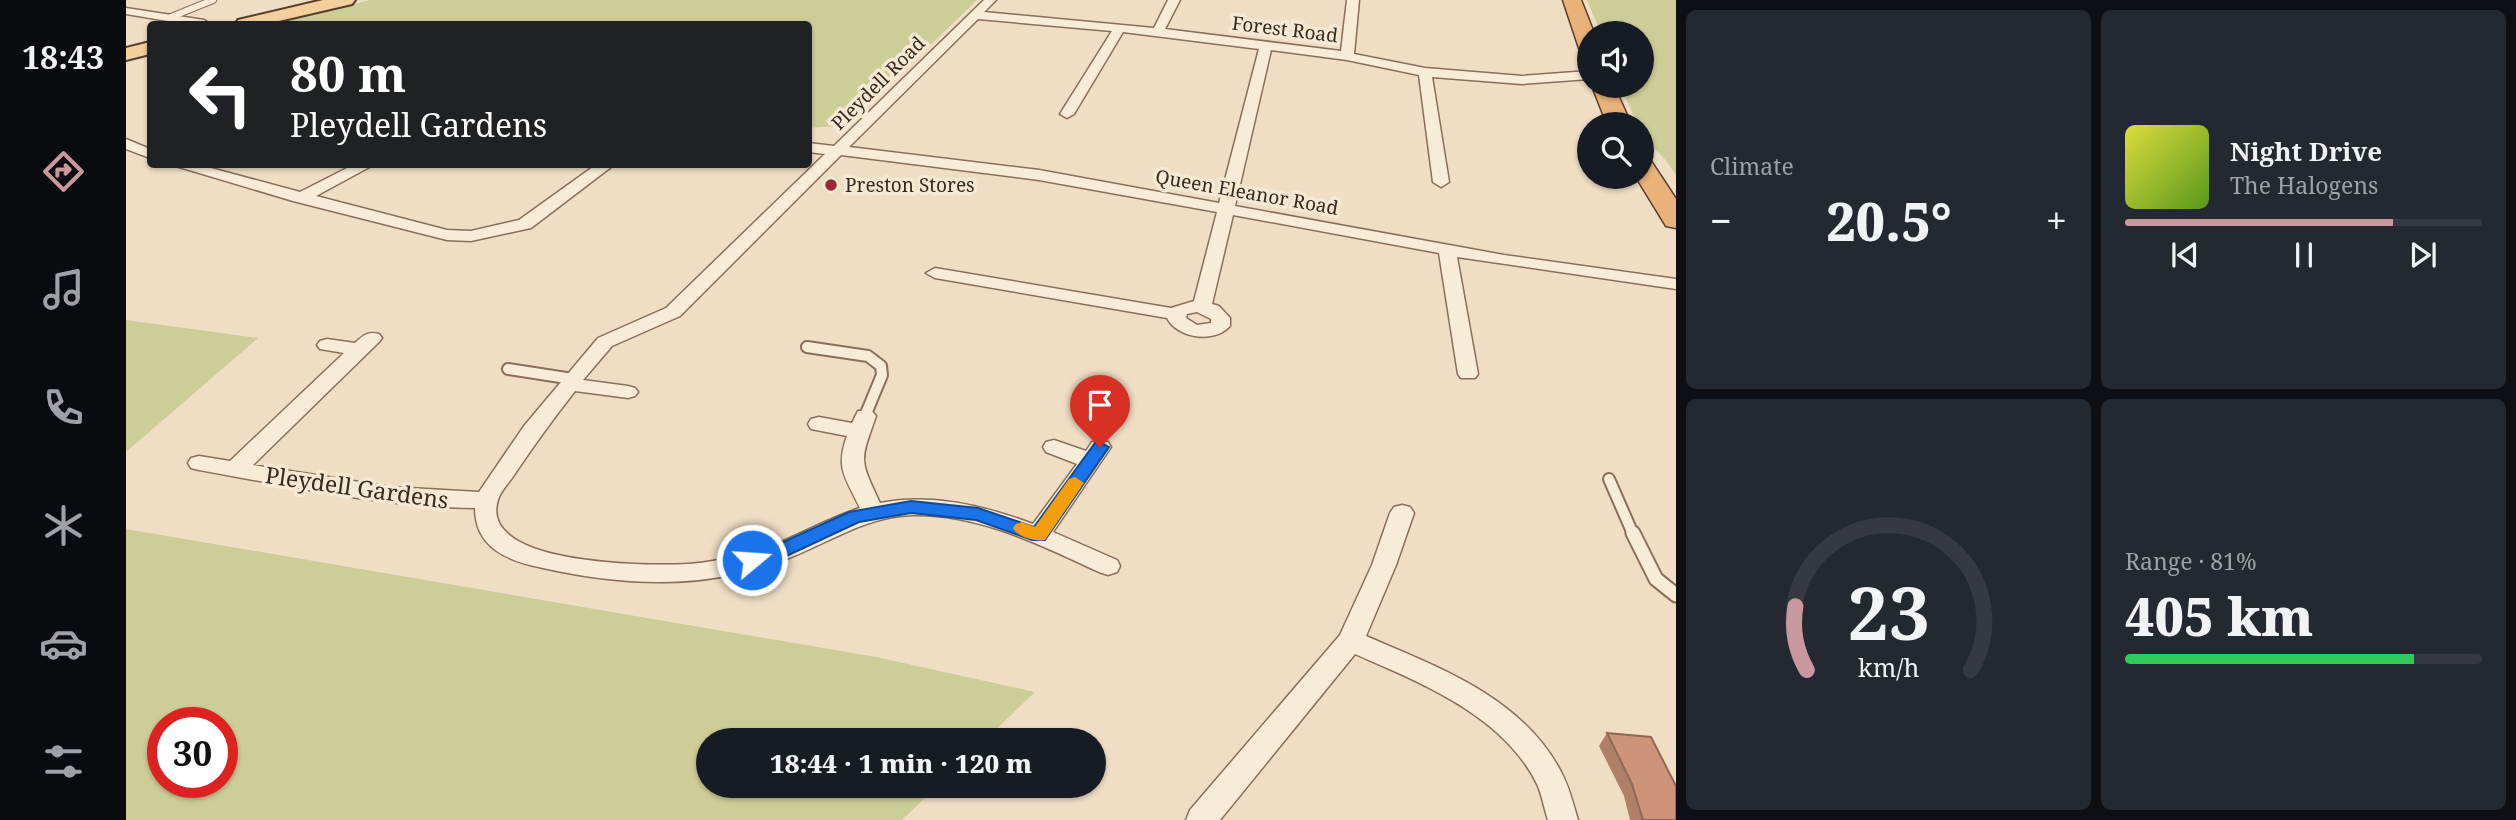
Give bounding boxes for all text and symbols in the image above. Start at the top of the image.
street label: Forest Road [1231,10,1340,48]
map controls [1577,21,1654,189]
button: sound [1577,21,1654,98]
street label: Pleydell Road [825,30,931,136]
text: 18:43 [22,35,104,78]
text: 80 m [290,40,406,106]
icon: left [175,49,266,140]
text: Pleydell Gardens [290,103,547,146]
button: search [1577,112,1654,189]
text: Night Drive [2230,133,2382,169]
icon: directions [39,147,88,196]
text: Climate [1710,150,1794,182]
street label: Queen Eleanor Road [1154,163,1341,221]
text: The Halogens [2230,169,2378,201]
place label: Preston Stores [845,172,975,198]
marker: Preston Stores [823,177,839,193]
text: 20.5° [1826,185,1952,256]
text: − [1710,194,1732,246]
text: + [2046,194,2067,246]
icon: previous [2166,236,2204,274]
icon: pause [2285,236,2323,274]
icon: next [2404,236,2442,274]
icon: music [39,265,88,314]
pin [1070,375,1130,447]
icon: phone [39,383,88,432]
icon: arrive [1081,386,1119,424]
street label: Pleydell Gardens [263,458,451,516]
icon: climate [39,501,88,550]
position arrow [715,523,789,597]
text: Range · 81% [2125,545,2257,577]
text: 23 [1847,563,1930,662]
text: 405 km [2125,580,2313,651]
icon: car [39,619,88,668]
text: km/h [1858,650,1919,684]
speed limit sign: 30 [147,707,238,798]
icon: filters [39,737,88,786]
text: 18:44 · 1 min · 120 m [770,745,1032,781]

